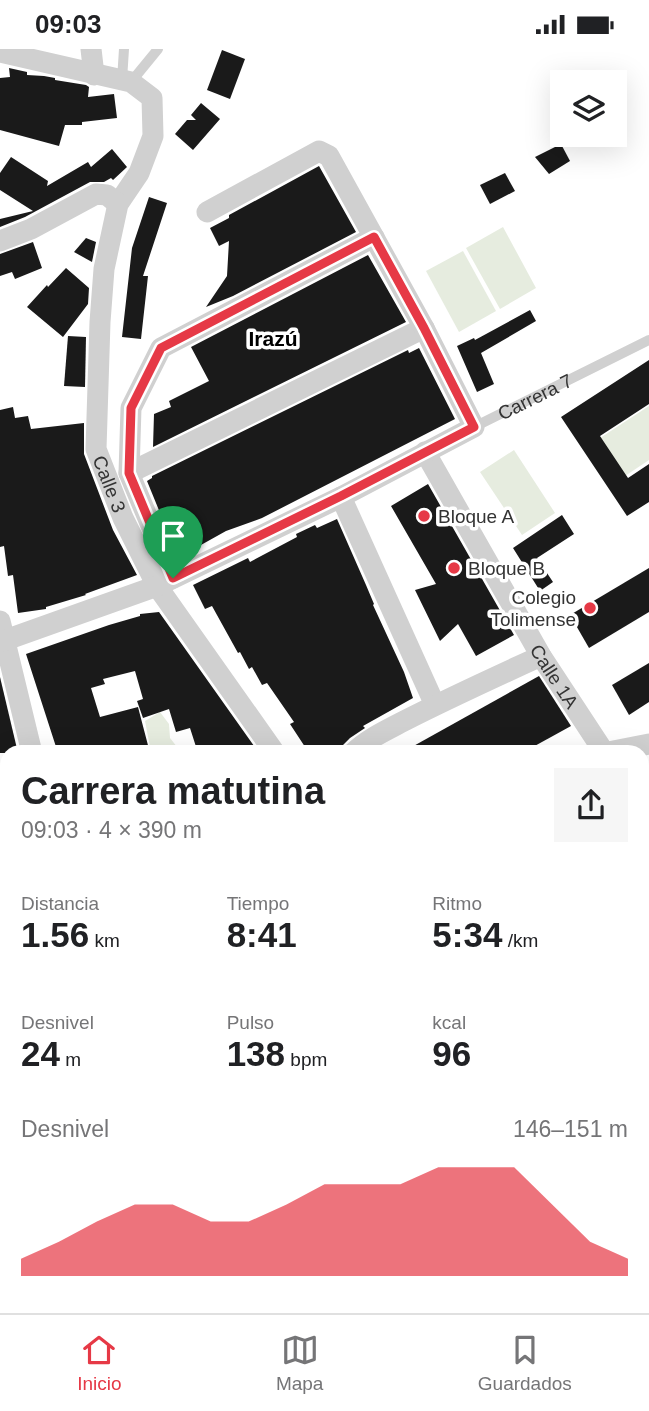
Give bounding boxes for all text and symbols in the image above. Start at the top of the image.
text: 09:03 [35,9,102,39]
map controls [550,70,627,147]
button: layers [550,70,627,147]
district label: Irazú [248,327,298,350]
street label: Carrera 7 [494,370,576,424]
street label: Calle 3 [89,453,130,515]
pin [143,506,203,578]
place label: Bloque A [438,506,514,527]
marker: Bloque A [416,508,432,524]
icon: arrive [154,517,192,555]
place label: Bloque B [468,558,545,579]
marker: Bloque B [446,560,462,576]
place label: Colegio Tolimense [490,587,576,630]
marker: Colegio Tolimense [582,600,598,616]
street label: Calle 1A [526,641,583,713]
button: share [554,768,628,842]
text: Carrera matutina [21,770,325,812]
text: 09:03 · 4 × 390 m [21,817,202,843]
text: Distancia [21,893,99,914]
text: Tiempo [227,893,289,914]
text: Ritmo [432,893,482,914]
text: 1.56 [21,915,89,954]
text: 8:41 [227,915,297,954]
text: 5:34 [432,915,502,954]
text: km [89,930,120,951]
text: /km [502,930,538,951]
text: Desnivel [21,1012,94,1033]
text: Pulso [227,1012,274,1033]
text: kcal [432,1012,466,1033]
text: 24 [21,1034,60,1073]
text: 138 [227,1034,285,1073]
text: 96 [432,1034,471,1073]
text: m [60,1049,81,1070]
text: bpm [285,1049,327,1070]
text: Desnivel [21,1116,109,1142]
text: 146–151 m [513,1116,628,1142]
tab: Inicio [77,1331,122,1395]
tab: Mapa [276,1331,323,1395]
tab: Guardados [478,1331,572,1395]

